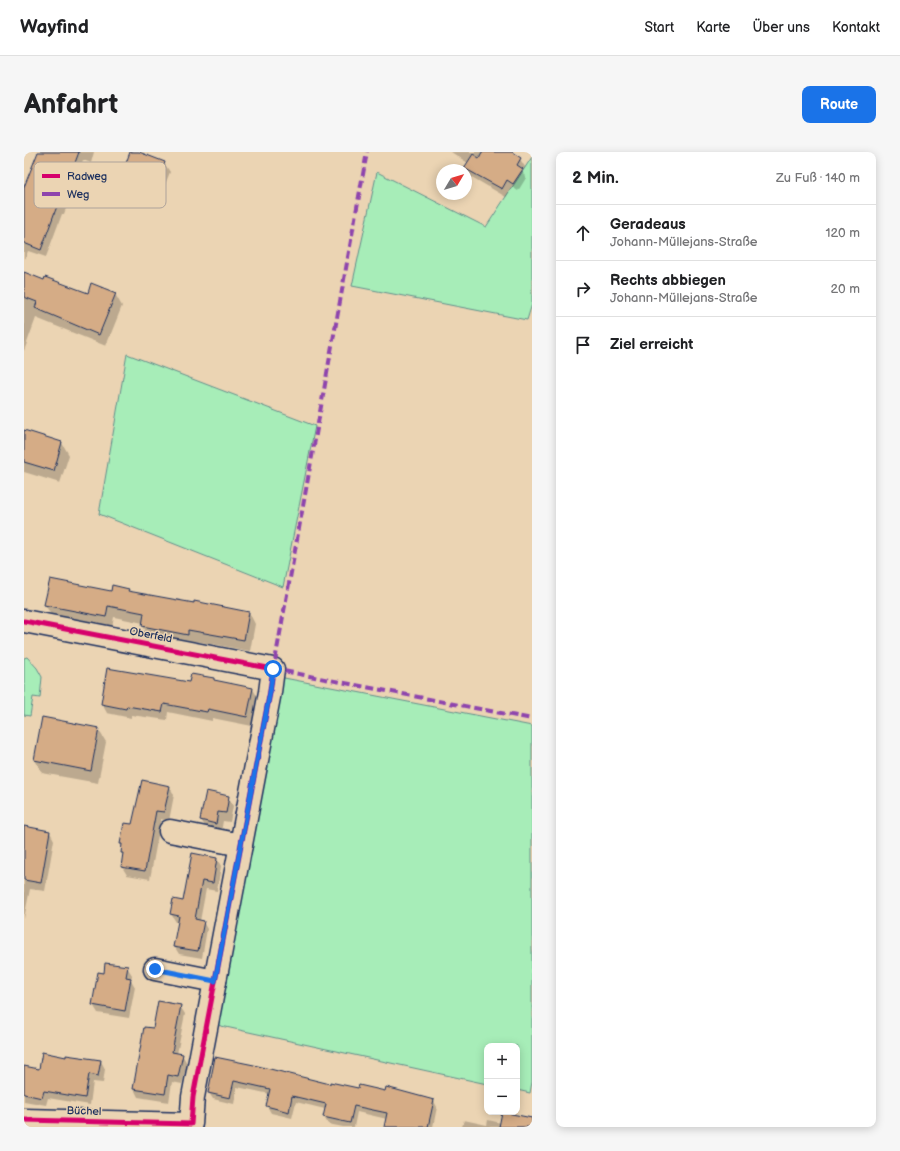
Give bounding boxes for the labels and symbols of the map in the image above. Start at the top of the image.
legend [34,162,166,208]
north arrow [436,164,472,200]
text: Radweg [67,170,107,183]
text: Weg [67,188,89,201]
street label: Oberfeld [129,624,173,646]
route start [264,660,282,678]
route end [146,960,164,978]
street label: Büchel [66,1104,102,1118]

